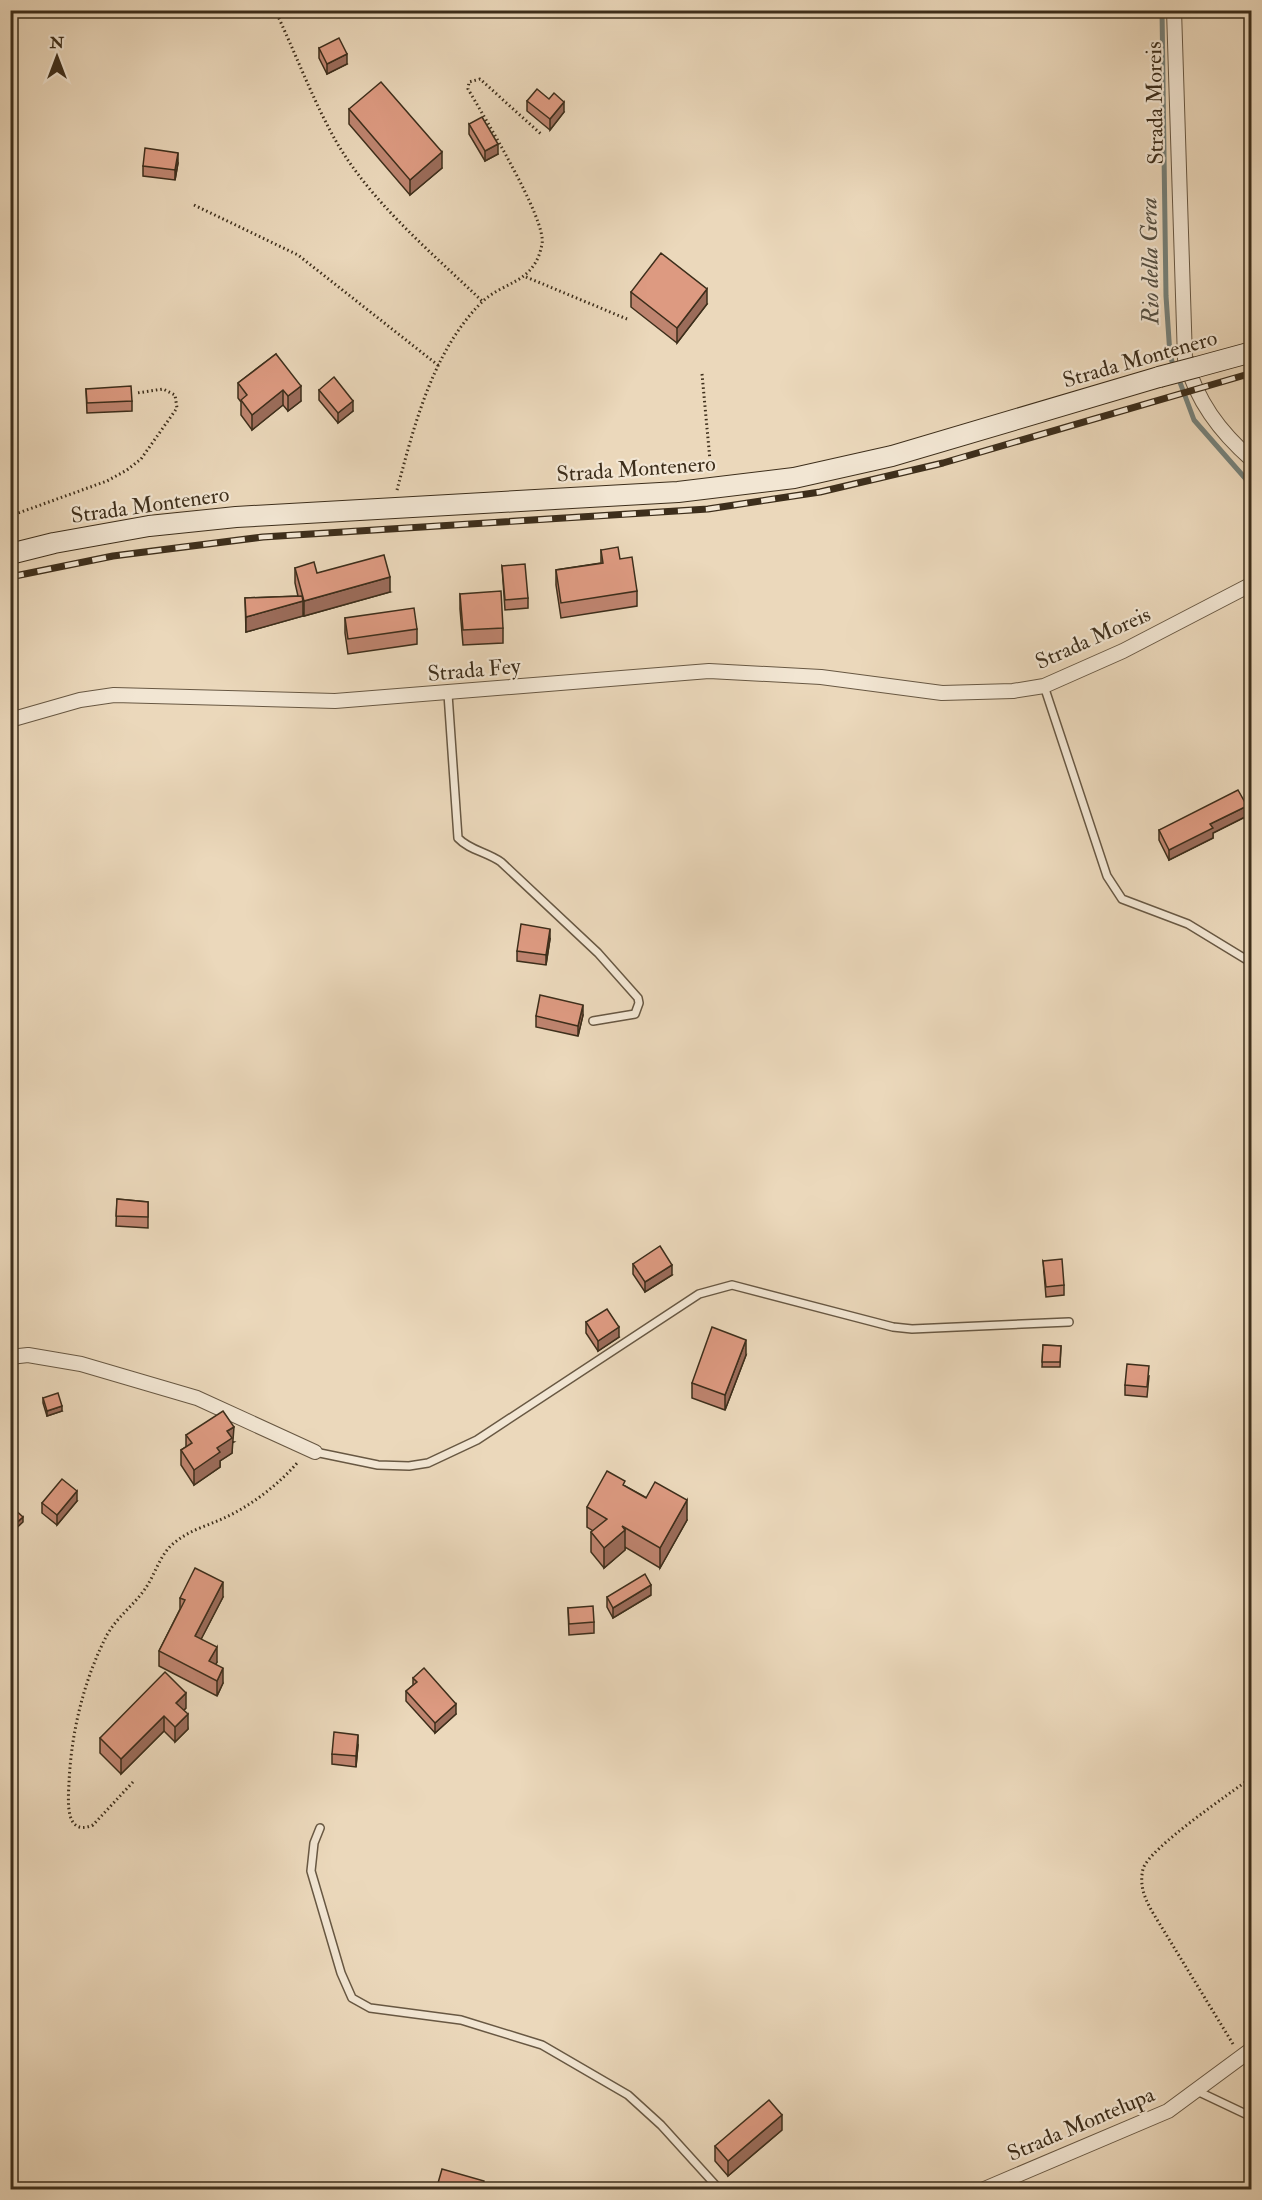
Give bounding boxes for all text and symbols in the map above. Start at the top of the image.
north arrow [27,27,87,87]
text: N [49,33,65,53]
street label: Strada Moreis [1140,41,1170,165]
water label: Rio della Gera [1133,197,1167,326]
street label: Strada Montenero [1060,324,1220,394]
street label: Strada Montenero [556,449,716,489]
street label: Strada Montenero [69,480,231,530]
street label: Strada Moreis [1031,600,1155,676]
street label: Strada Fey [426,652,522,688]
street label: Strada Montelupa [1003,2080,1160,2169]

